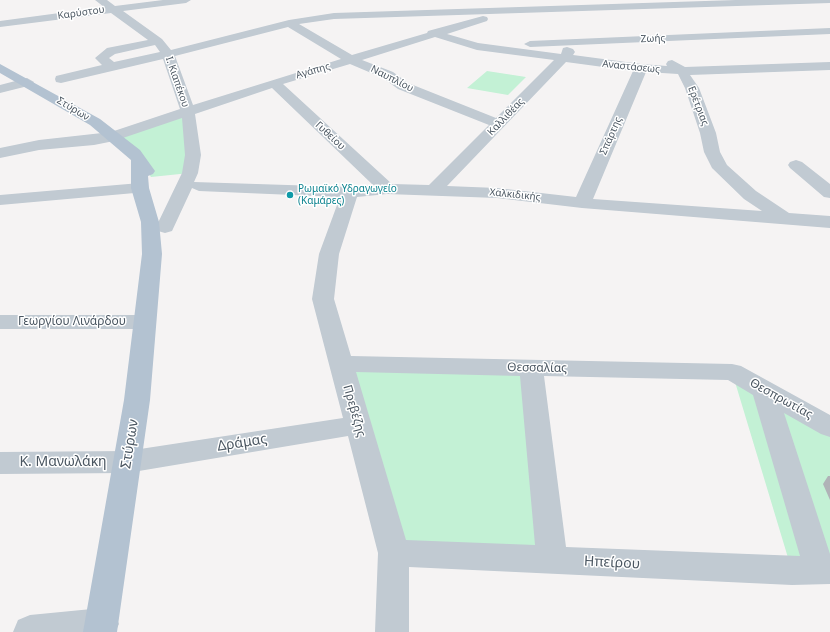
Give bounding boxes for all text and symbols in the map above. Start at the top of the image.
street label: Καρύστου [57,4,105,22]
street label: Ζωής [640,33,666,45]
street label: Ι. Κιαπέκου [163,55,191,109]
street label: Αναστάσεως [602,58,660,76]
street label: Αγάπης [294,60,332,82]
street label: Ναυπλίου [369,63,415,95]
street label: Ερέτριας [685,85,711,127]
street label: Στύρων [55,95,91,123]
street label: Καλλιθέας [485,96,527,138]
street label: Σπάρτης [597,115,625,157]
street label: Γυθείου [313,119,347,153]
place label: Ρωμαϊκό Υδραγωγείο (Καμάρες) [298,183,397,206]
street label: Χαλκιδικής [489,186,541,204]
marker: Ρωμαϊκό Υδραγωγείο (Καμάρες) [285,190,295,200]
street label: Γεωργίου Λινάρδου [18,315,126,329]
street label: Θεσσαλίας [507,360,567,376]
street label: Θεσπρωτίας [747,376,815,422]
street label: Πρεβέζης [340,383,368,439]
street label: Στύρων [118,418,142,470]
street label: Δράμας [216,431,268,455]
street label: Κ. Μανωλάκη [19,454,107,470]
street label: Ηπείρου [584,553,640,573]

